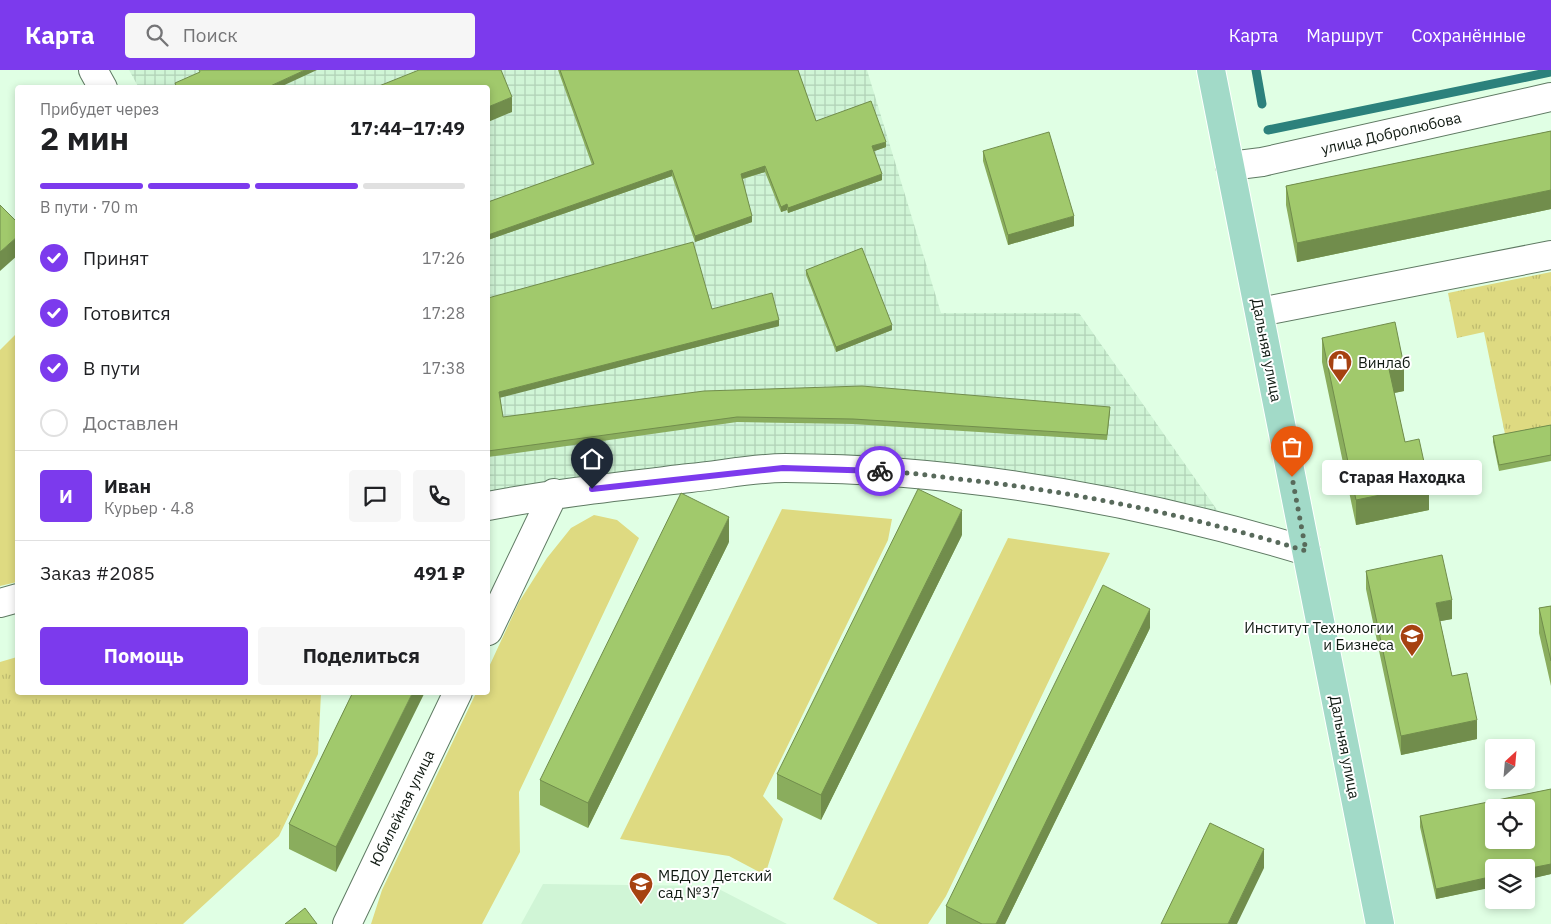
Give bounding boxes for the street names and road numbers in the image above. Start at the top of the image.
street label: улица Добролюбова [1319,108,1463,158]
street label: Дальняя улица [1248,297,1286,403]
street label: Дальняя улица [1326,694,1364,800]
street label: Юбилейная улица [366,747,438,869]

